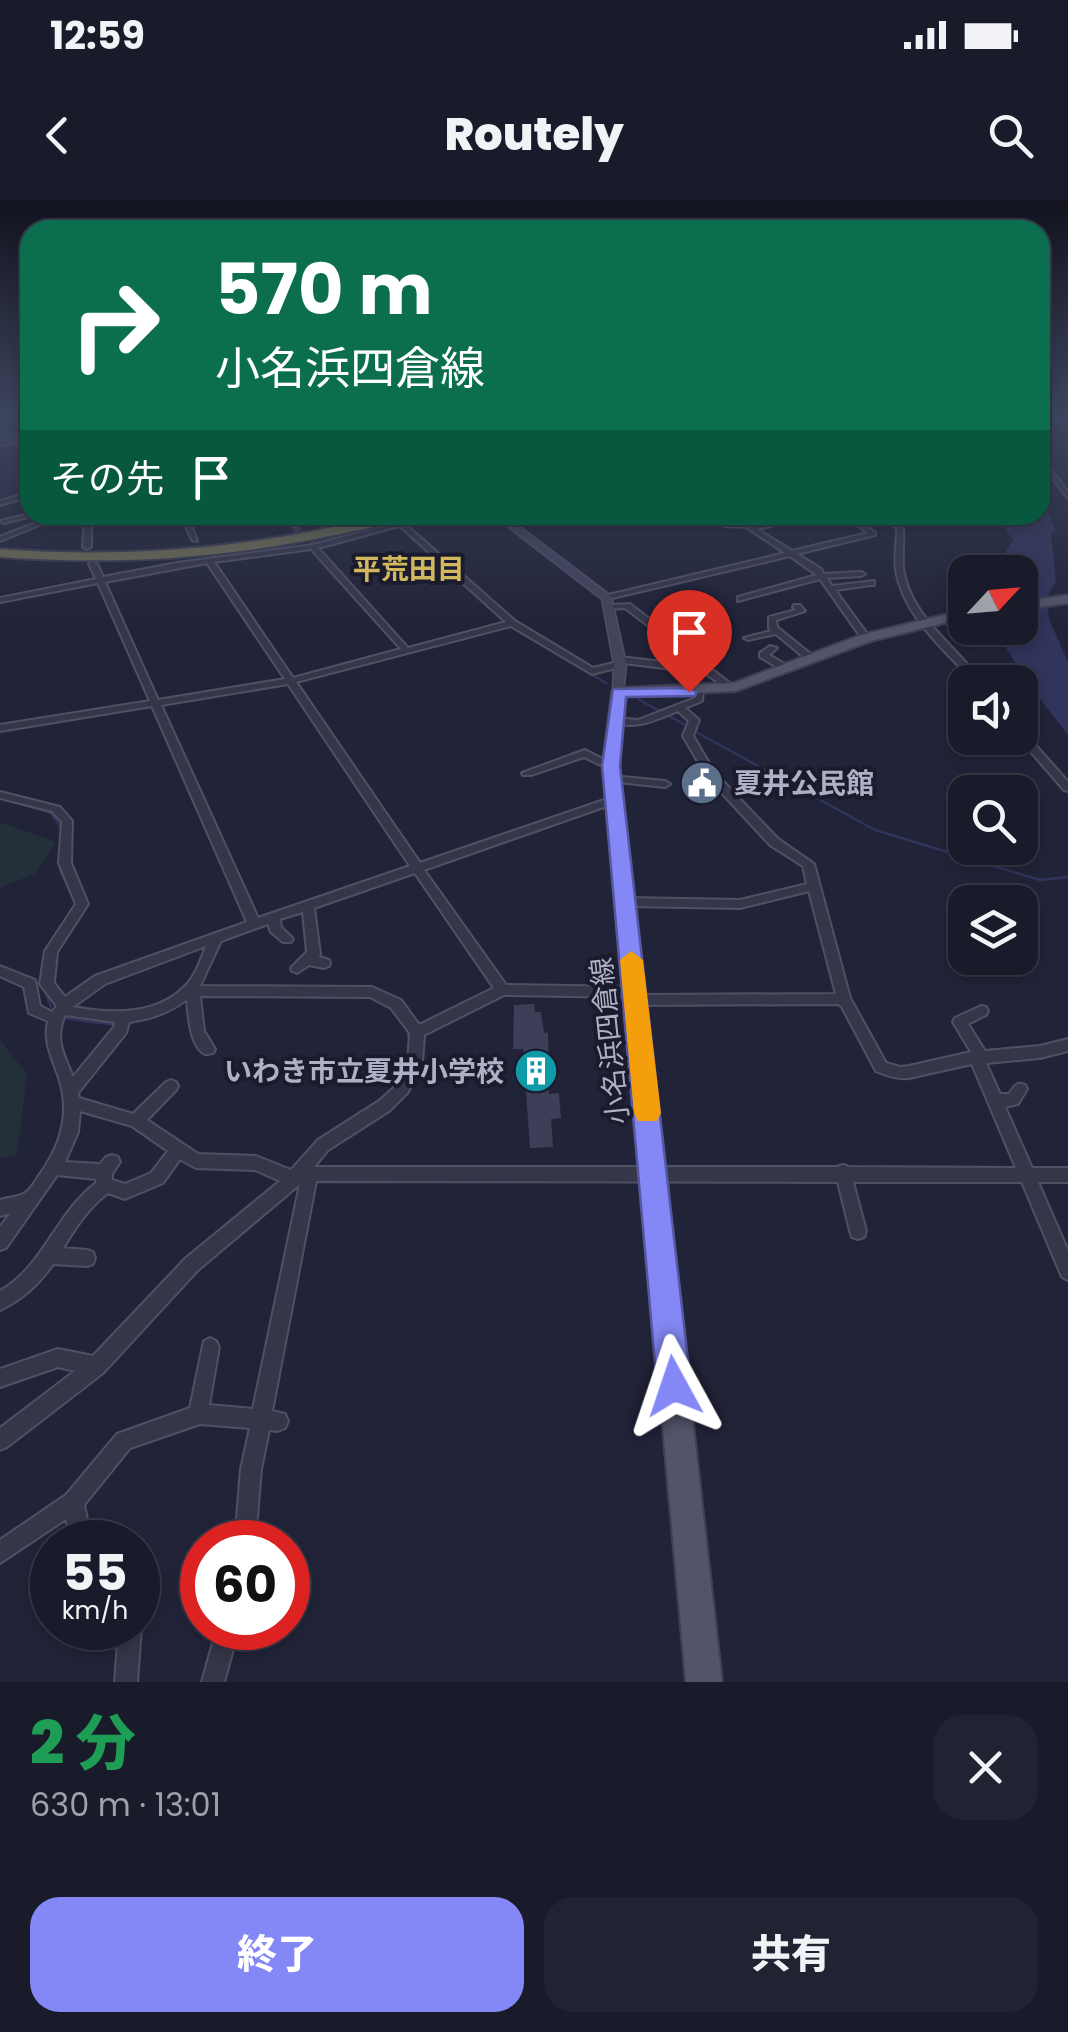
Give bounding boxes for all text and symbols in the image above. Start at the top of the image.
text: 12:59 [50,9,145,62]
text: Routely [444,103,624,166]
icon: back [30,108,85,163]
icon: search [983,108,1038,163]
text: 570 m [215,240,433,339]
icon: right [50,260,180,390]
text: 小名浜四倉線 [215,337,485,400]
icon: arrive [184,450,239,505]
text: その先 [50,452,164,505]
district label: 平荒田目 [353,550,465,589]
north arrow [948,555,1038,645]
map controls [948,555,1038,975]
pin [647,590,732,693]
icon: arrive [662,605,717,660]
button: sound [948,665,1038,755]
public building icon: 夏井公民館 [679,760,725,806]
place label: 夏井公民館 [734,764,874,803]
button: search [948,775,1038,865]
button: layers [948,885,1038,975]
street label: 小名浜四倉線 [582,955,638,1127]
building icon: いわき市立夏井小学校 [513,1048,559,1094]
place label: いわき市立夏井小学校 [224,1052,504,1091]
position arrow [622,1334,726,1438]
speed limit sign: 60 [180,1520,310,1650]
text: 55 [63,1537,128,1608]
text: km/h [62,1593,128,1628]
text: 2 分 [30,1701,136,1785]
button: close [933,1715,1038,1820]
text: 630 m · 13:01 [30,1782,221,1827]
button: 終了 [30,1897,524,2012]
button: 共有 [544,1897,1038,2012]

